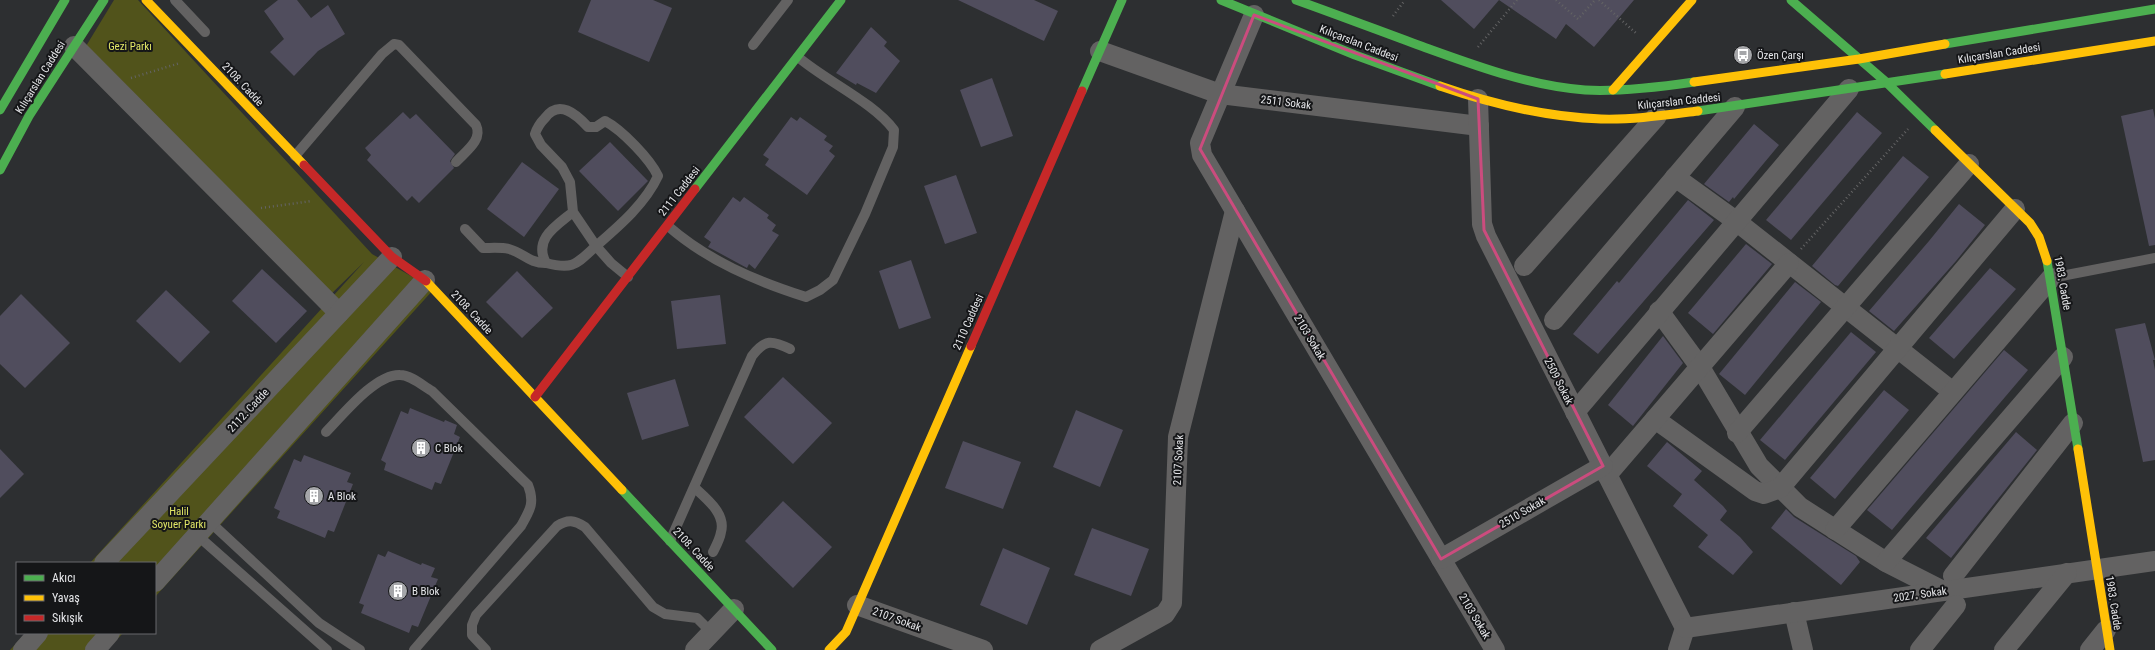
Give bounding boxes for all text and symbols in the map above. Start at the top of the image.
street label: Kılıçarslan Caddesi [1318,22,1400,64]
street label: Kılıçarslan Caddesi [13,39,68,116]
park label: Gezi Parkı [108,40,152,53]
street label: Kılıçarslan Caddesi [1957,41,2041,66]
bus stop icon: Özen Çarşı [1732,44,1754,66]
place label: Özen Çarşı [1757,49,1804,62]
street label: 2108. Cadde [219,60,266,109]
street label: Kılıçarslan Caddesi [1637,91,1721,112]
street label: 2511 Sokak [1260,93,1312,112]
street label: 2111 Caddesi [656,164,703,219]
street label: 1983. Cadde [2051,255,2074,311]
street label: 2108. Cadde [448,288,495,337]
street label: 2110 Caddesi [950,292,986,352]
street label: 2103 Sokak [1291,312,1328,362]
street label: 2509 Sokak [1541,356,1576,407]
street label: 2112. Cadde [225,386,272,435]
street label: 2107 Sokak [1171,434,1186,486]
building icon: C Blok [410,437,432,459]
place label: C Blok [435,442,463,455]
building icon: A Blok [303,485,325,507]
place label: A Blok [328,490,356,503]
street label: 2510 Sokak [1497,494,1547,531]
park label: Halil Soyuer Parkı [152,505,206,531]
street label: 2108. Cadde [670,525,717,574]
legend [16,562,156,634]
text: Akıcı [52,571,76,585]
street label: 1983. Cadde [2103,575,2124,631]
building icon: B Blok [387,580,409,602]
street label: 2027. Sokak [1893,584,1948,605]
place label: B Blok [412,585,440,598]
text: Yavaş [52,591,80,605]
street label: 2103 Sokak [1456,591,1493,641]
street label: 2107 Sokak [871,605,923,634]
text: Sıkışık [52,611,84,625]

